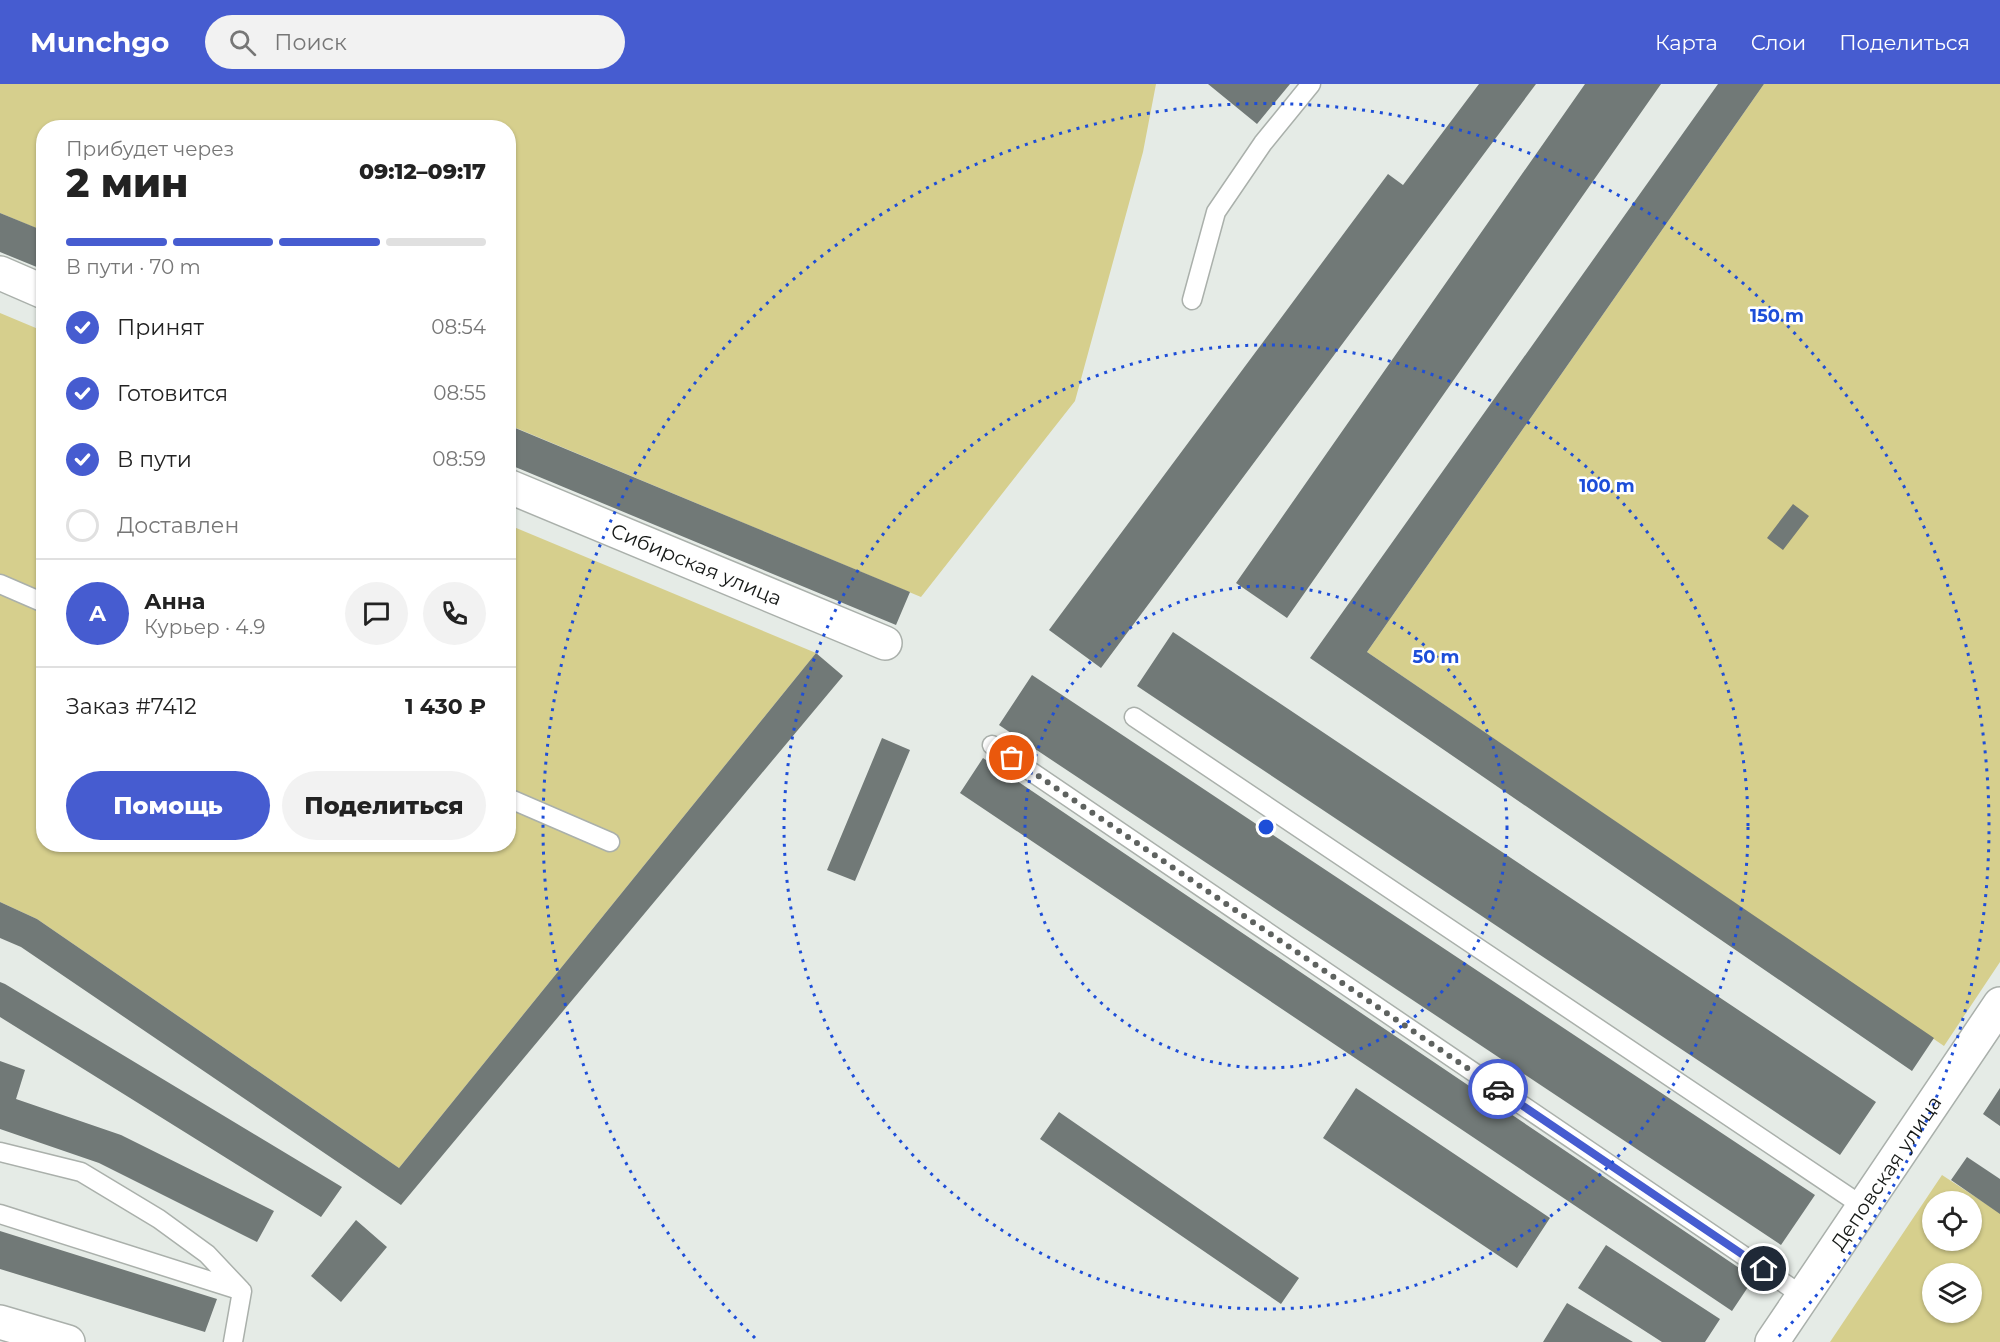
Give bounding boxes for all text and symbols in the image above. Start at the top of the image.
search box [205,15,625,69]
text: Munchgo [30,25,169,59]
icon: search [226,26,259,59]
text: Поиск [274,29,347,56]
text: Карта [1655,30,1718,55]
text: Слои [1751,30,1806,55]
text: Поделиться [1839,30,1970,55]
text: Прибудет через [66,137,234,161]
text: 09:12–09:17 [359,158,486,185]
text: 2 мин [66,159,188,207]
text: В пути · 70 m [66,255,201,279]
text: 150 m [1750,305,1804,327]
icon: check [66,311,99,344]
text: Принят [117,314,204,341]
text: 08:54 [431,315,486,339]
icon: check [66,377,99,410]
text: Готовится [117,380,228,407]
text: 08:55 [433,381,486,405]
icon: check [66,443,99,476]
text: В пути [117,446,192,473]
text: 08:59 [432,447,486,471]
text: 100 m [1579,475,1635,497]
text: Доставлен [117,512,239,539]
street label: Сибирская улица [607,518,785,611]
button: chat [345,582,408,645]
button: phone [423,582,486,645]
text: Анна [144,588,205,615]
text: А [89,600,106,627]
text: Курьер · 4.9 [144,615,265,639]
text: 50 m [1413,646,1459,668]
text: Заказ #7412 [66,693,197,720]
text: 1 430 ₽ [405,693,486,720]
pin [986,732,1037,783]
icon: bag [995,741,1028,774]
button: Помощь [66,771,270,840]
button: Поделиться [282,771,486,840]
centre of rings [1256,817,1276,837]
courier [1468,1059,1528,1119]
icon: car [1482,1073,1515,1106]
street label: Деповская улица [1826,1091,1947,1254]
map controls [1922,1191,1982,1323]
button: locate [1922,1191,1982,1251]
pin [1738,1243,1789,1294]
icon: home [1747,1252,1780,1285]
button: layers [1922,1263,1982,1323]

